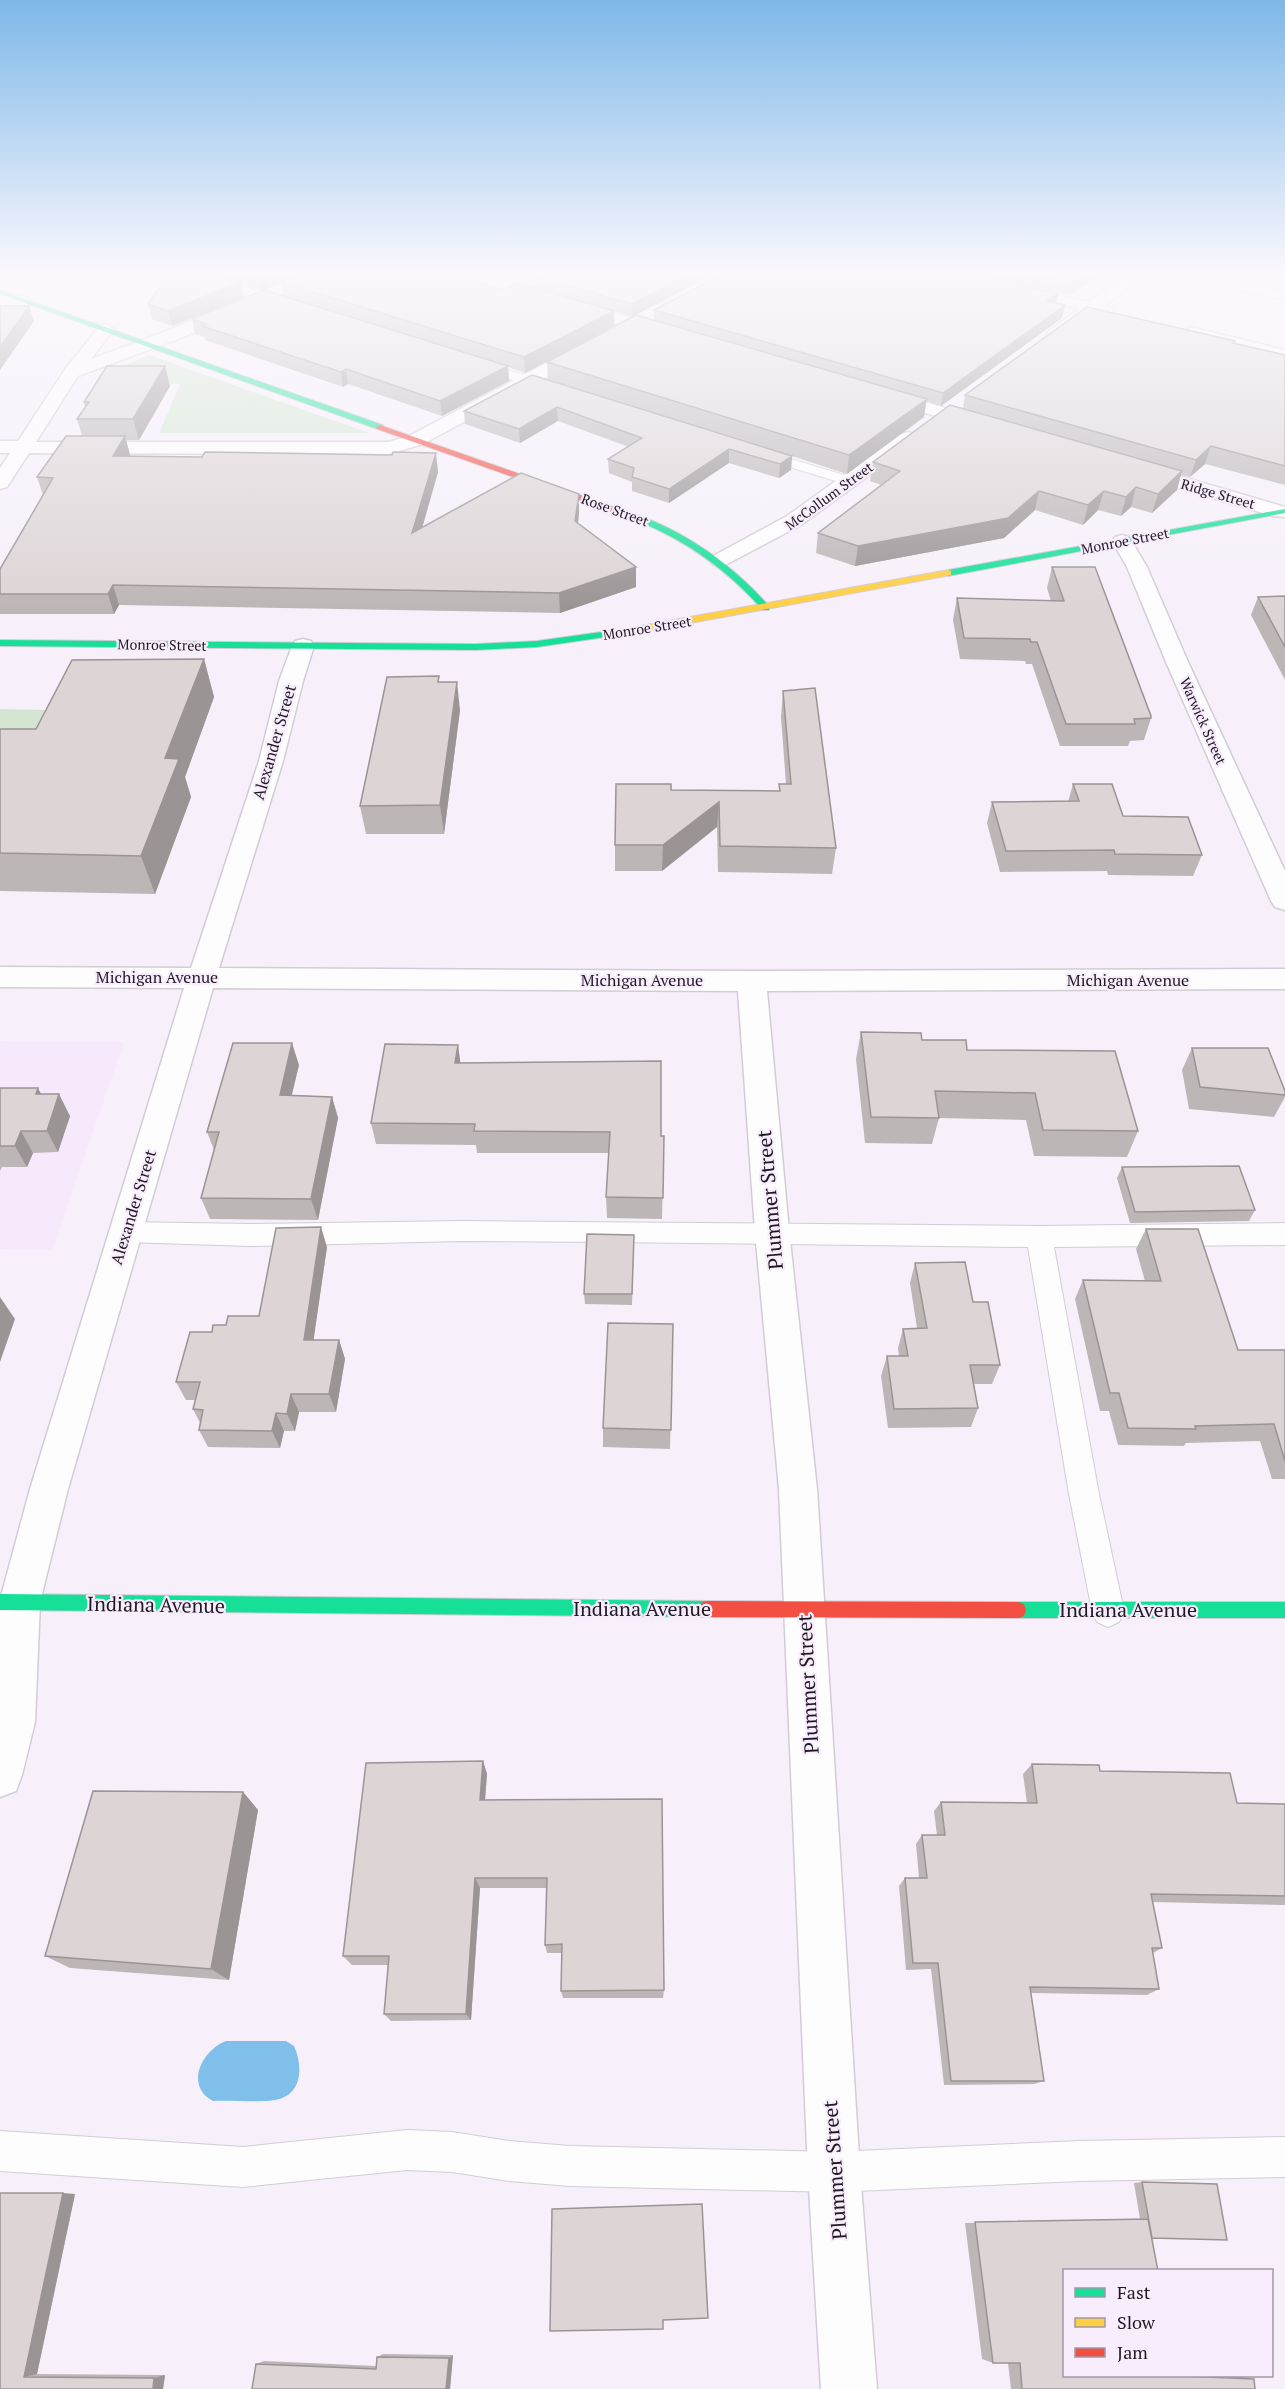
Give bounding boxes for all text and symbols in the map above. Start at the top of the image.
street label: McCollum Street [781,457,877,534]
street label: Ridge Street [1179,474,1258,513]
street label: Rose Street [579,489,652,531]
street label: Monroe Street [1079,523,1171,558]
street label: Monroe Street [601,611,693,644]
street label: Monroe Street [117,634,208,655]
street label: Warwick Street [1176,674,1232,768]
street label: Alexander Street [247,682,301,802]
street label: Michigan Avenue [96,966,218,988]
street label: Michigan Avenue [581,969,703,991]
street label: Michigan Avenue [1067,969,1189,991]
street label: Plummer Street [750,1129,789,1271]
street label: Alexander Street [105,1147,161,1267]
street label: Indiana Avenue [87,1590,225,1619]
street label: Indiana Avenue [573,1595,711,1622]
street label: Indiana Avenue [1059,1596,1197,1623]
street label: Plummer Street [790,1613,825,1755]
street label: Plummer Street [816,2099,853,2241]
legend [1063,2269,1273,2377]
text: Fast [1117,2280,1151,2304]
text: Slow [1117,2310,1156,2334]
text: Jam [1117,2340,1148,2364]

